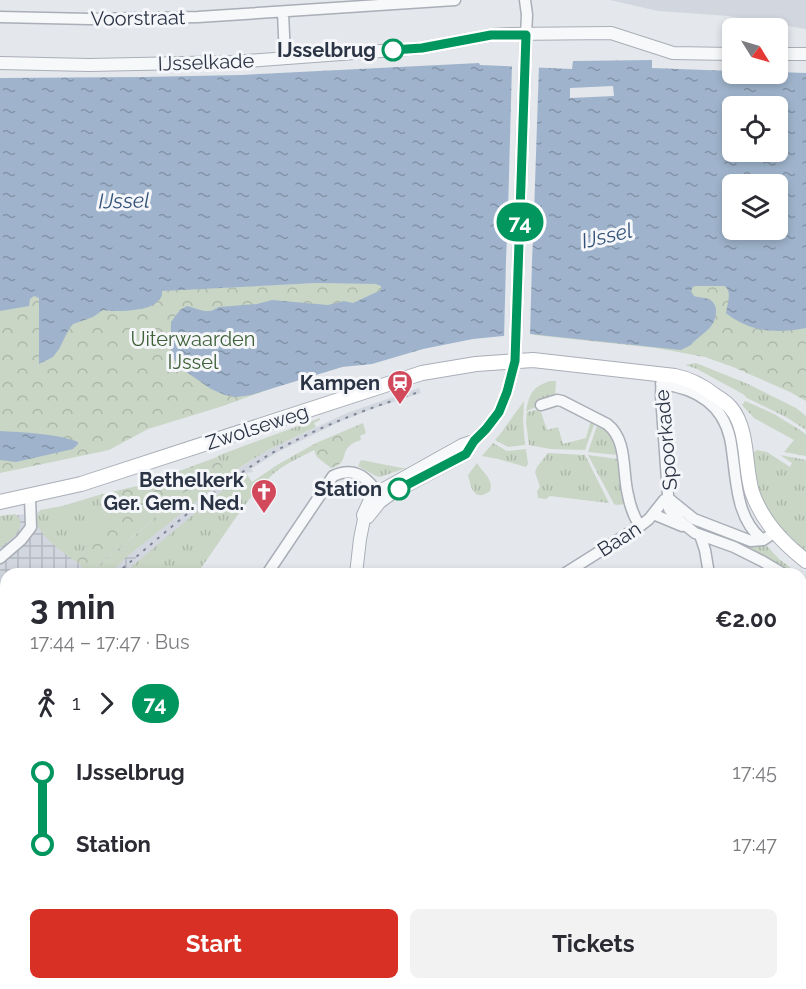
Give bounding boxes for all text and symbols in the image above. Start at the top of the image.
street label: Voorstraat [90,5,186,31]
north arrow [722,18,788,84]
map controls [722,18,788,240]
place label: IJsselbrug [277,38,376,62]
marker: IJsselbrug [382,39,404,61]
street label: IJsselkade [157,48,255,76]
button: locate [722,96,788,162]
button: layers [722,174,788,240]
water label: IJssel [98,188,150,213]
line badge: 74 [493,202,547,242]
text: 74 [509,210,531,235]
water label: IJssel [579,218,635,253]
park label: Uiterwaarden IJssel [130,327,256,374]
station icon: Kampen [385,368,415,406]
place label: Kampen [300,371,380,395]
street label: Spoorkade [650,388,682,491]
street label: Zwolseweg [203,399,311,455]
place label: Bethelkerk Ger. Gem. Ned. [104,468,245,515]
church icon: Bethelkerk Ger. Gem. Ned. [249,477,279,515]
place label: Station [314,477,382,501]
marker: Station [388,478,410,500]
street label: Baan [593,516,645,562]
text: 3 min [30,588,115,627]
text: €2.00 [715,606,777,632]
text: 17:44 – 17:47 · Bus [30,630,190,654]
icon: walk [30,687,63,720]
icon: forward [90,687,123,720]
text: 1 [72,691,81,715]
text: 74 [144,691,167,716]
text: IJsselbrug [76,759,185,785]
text: 17:45 [732,760,777,784]
text: Station [76,831,151,857]
text: 17:47 [733,832,777,856]
button: Start [30,909,398,978]
button: Tickets [410,909,777,978]

